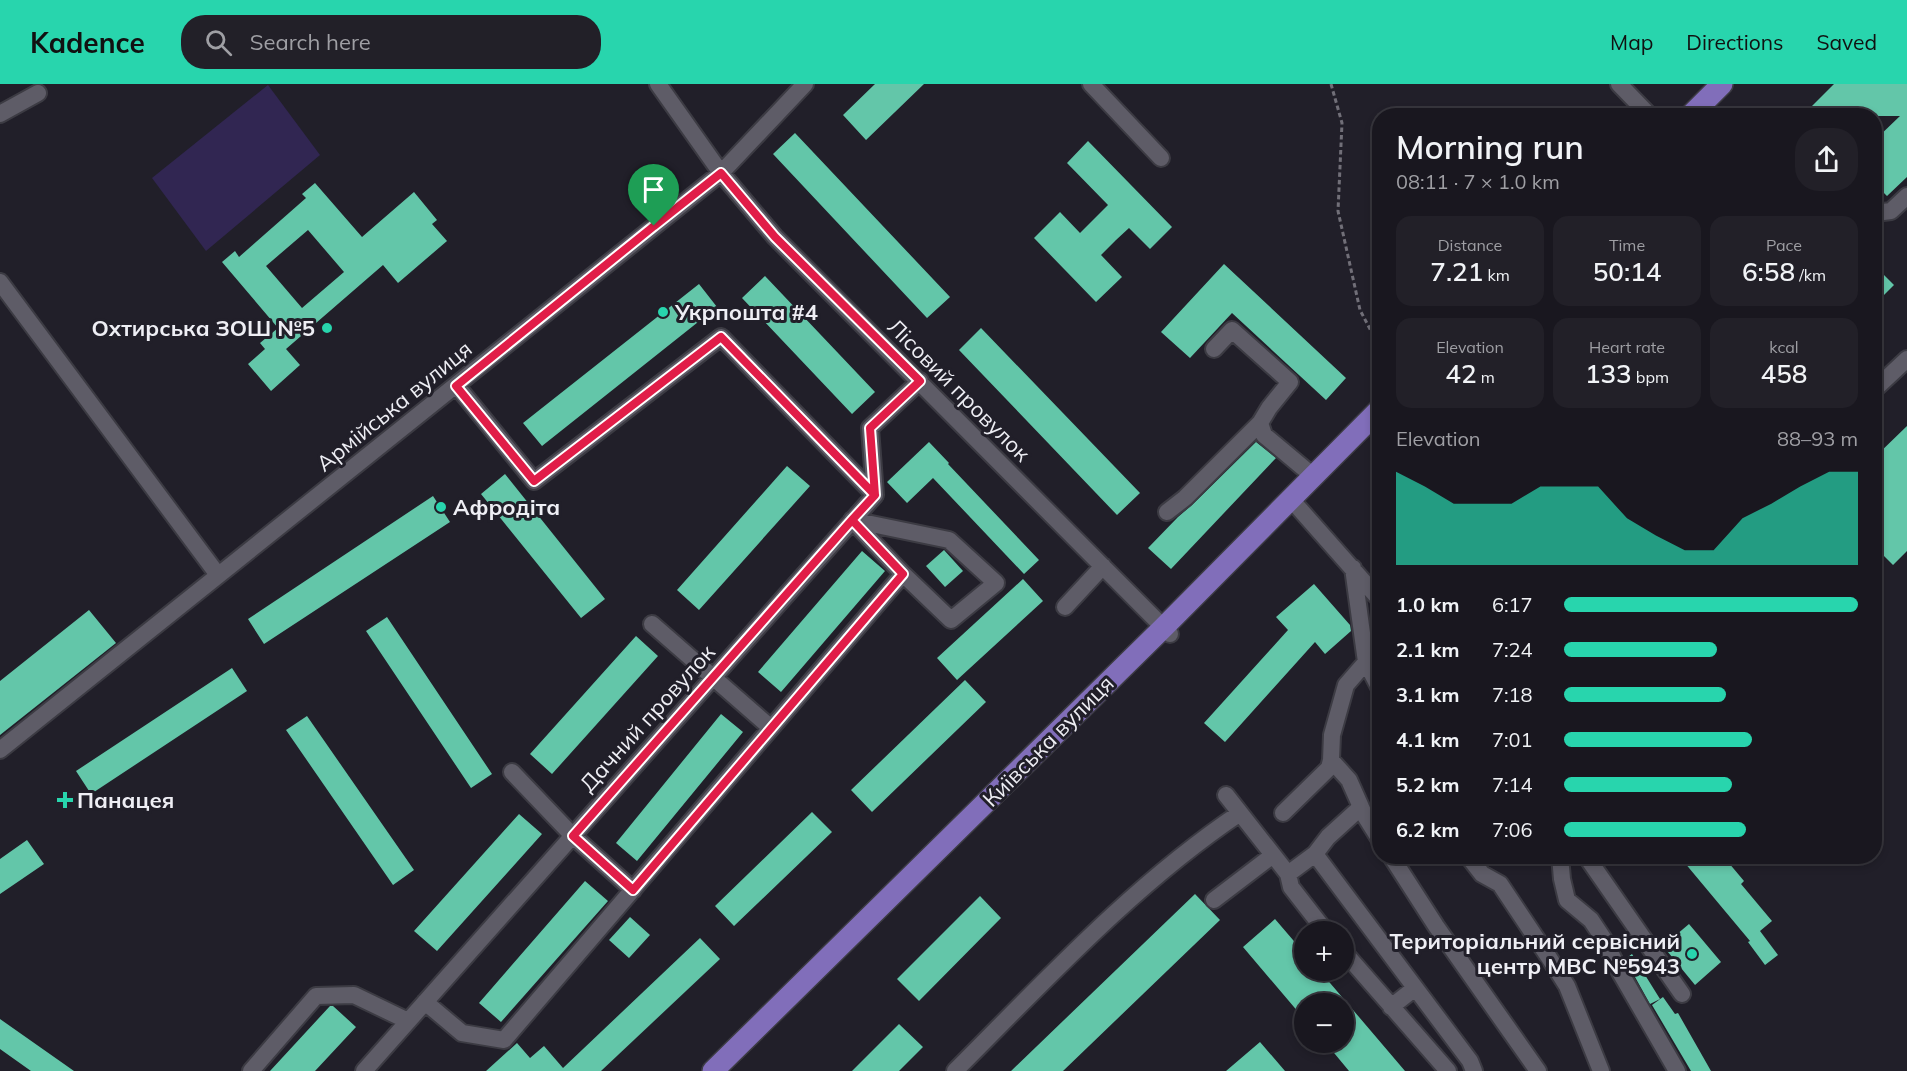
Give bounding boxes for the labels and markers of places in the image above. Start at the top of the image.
pin [628,164,679,226]
place label: Укрпошта #4 [674,298,818,326]
marker: Укрпошта #4 [656,305,670,319]
place label: Охтирська ЗОШ №5 [91,314,315,342]
marker: Охтирська ЗОШ №5 [320,321,334,335]
place label: Афродіта [453,493,560,521]
marker: Афродіта [434,500,448,514]
place label: Панацея [77,786,174,814]
marker: Панацея [58,793,72,807]
place label: Територіальний сервісний центр МВС №5943 [1389,927,1680,980]
marker: Територіальний сервісний центр МВС №5943 [1685,947,1699,961]

